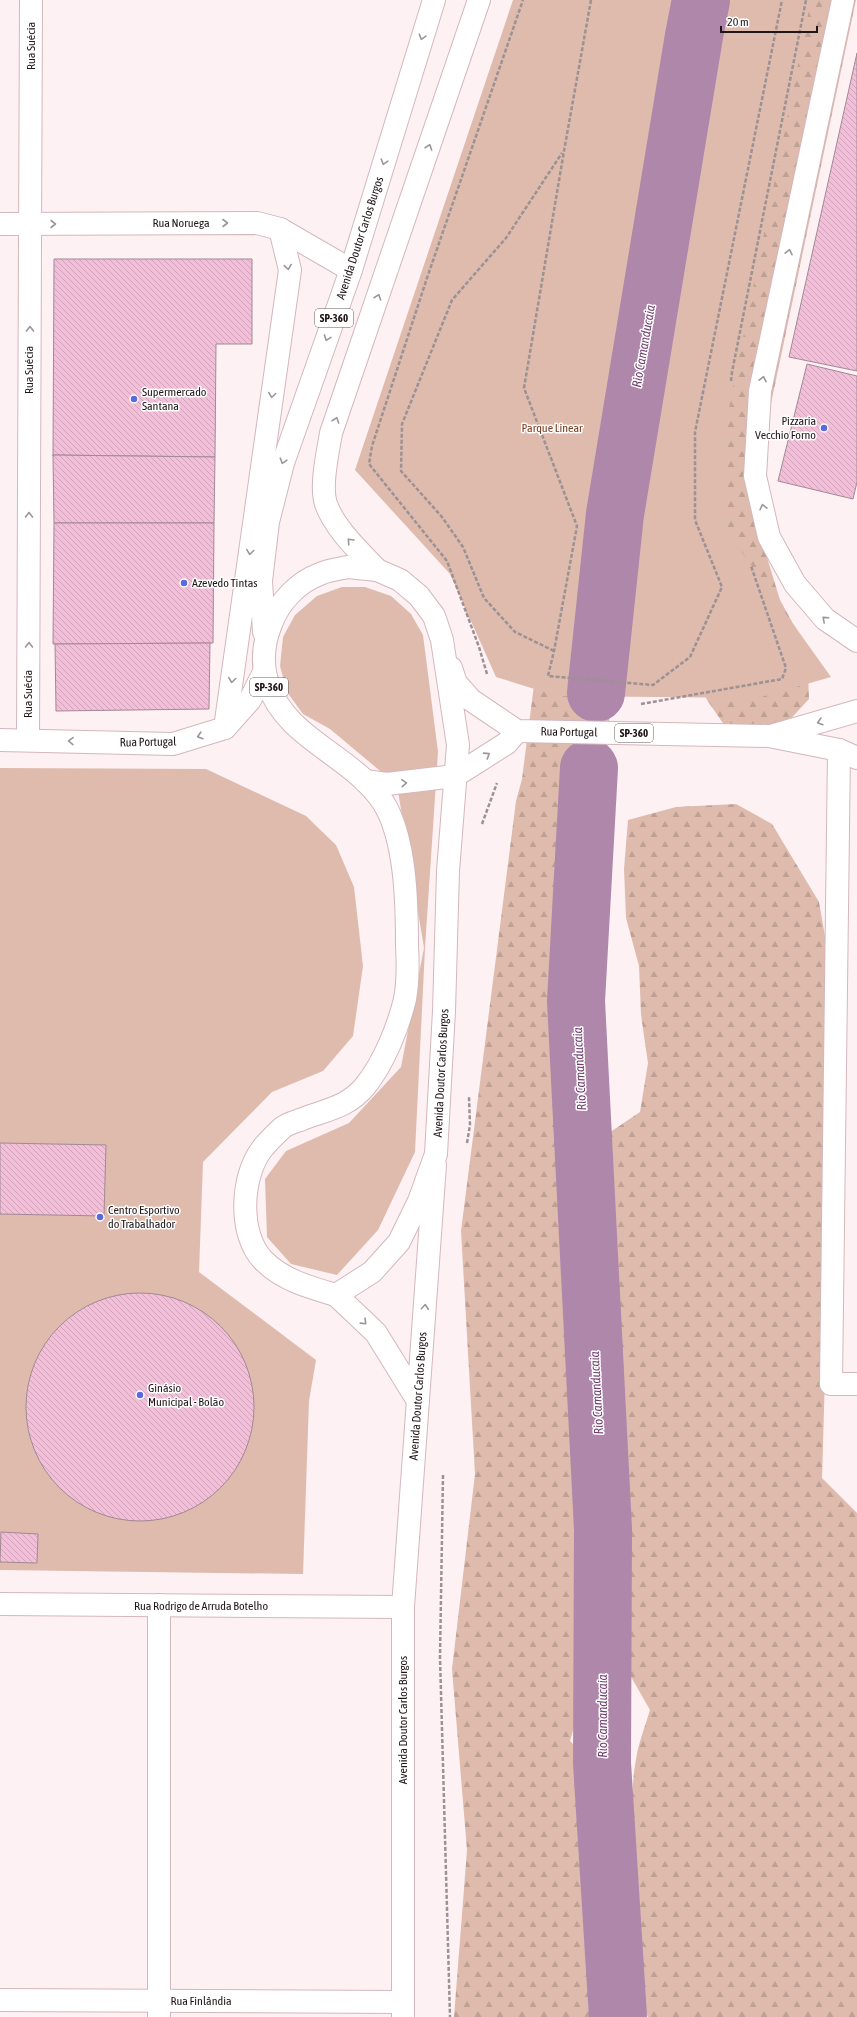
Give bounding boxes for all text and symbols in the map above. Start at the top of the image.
scale bar [721,8,817,34]
text: 20 m [727,15,749,29]
street label: Rua Suécia [24,22,38,70]
one-way arrow [418,34,427,41]
one-way arrow [424,144,432,151]
one-way arrow [380,158,389,165]
street label: Avenida Doutor Carlos Burgos [333,175,387,301]
street label: Rua Noruega [152,216,210,230]
one-way arrow [50,219,56,228]
one-way arrow [222,219,228,227]
one-way arrow [785,248,793,255]
one-way arrow [283,263,292,270]
one-way arrow [373,293,382,300]
water label: Rio Camanducaia [629,304,658,388]
road number: SP-360 [315,309,353,327]
one-way arrow [26,326,34,332]
one-way arrow [323,335,331,342]
street label: Rua Suécia [22,346,36,394]
one-way arrow [758,376,766,382]
place label: Supermercado Santana [142,385,207,413]
one-way arrow [268,392,277,398]
marker: Supermercado Santana [129,394,139,404]
place label: Pizzaria Vecchio Forno [755,414,816,442]
one-way arrow [331,416,340,423]
park label: Parque Linear [521,421,583,435]
marker: Pizzaria Vecchio Forno [819,423,829,433]
one-way arrow [280,457,288,464]
one-way arrow [759,504,767,511]
one-way arrow [25,512,33,518]
one-way arrow [347,538,355,546]
one-way arrow [246,549,255,555]
place label: Azevedo Tintas [192,576,257,590]
marker: Azevedo Tintas [179,578,189,588]
one-way arrow [823,616,830,623]
one-way arrow [25,642,33,648]
street label: Rua Suécia [21,670,35,718]
one-way arrow [228,677,237,683]
road number: SP-360 [250,678,288,696]
one-way arrow [816,717,823,726]
road number: SP-360 [615,724,653,742]
street label: Rua Portugal [540,725,598,740]
one-way arrow [196,731,203,739]
street label: Rua Portugal [119,734,177,749]
one-way arrow [68,737,74,745]
one-way arrow [483,753,490,760]
one-way arrow [401,778,407,787]
street label: Avenida Doutor Carlos Burgos [431,1008,451,1138]
water label: Rio Camanducaia [570,1027,589,1111]
place label: Centro Esportivo do Trabalhador [108,1203,180,1231]
marker: Centro Esportivo do Trabalhador [95,1212,105,1222]
one-way arrow [420,1304,429,1310]
one-way arrow [359,1317,367,1325]
street label: Avenida Doutor Carlos Burgos [407,1331,429,1461]
water label: Rio Camanducaia [587,1351,606,1435]
place label: Ginásio Municipal - Bolão [148,1381,224,1409]
marker: Ginásio Municipal - Bolão [135,1390,145,1400]
street label: Rua Rodrigo de Arruda Botelho [134,1599,268,1613]
street label: Avenida Doutor Carlos Burgos [396,1656,410,1784]
water label: Rio Camanducaia [595,1674,610,1758]
street label: Rua Finlândia [170,1994,232,2008]

